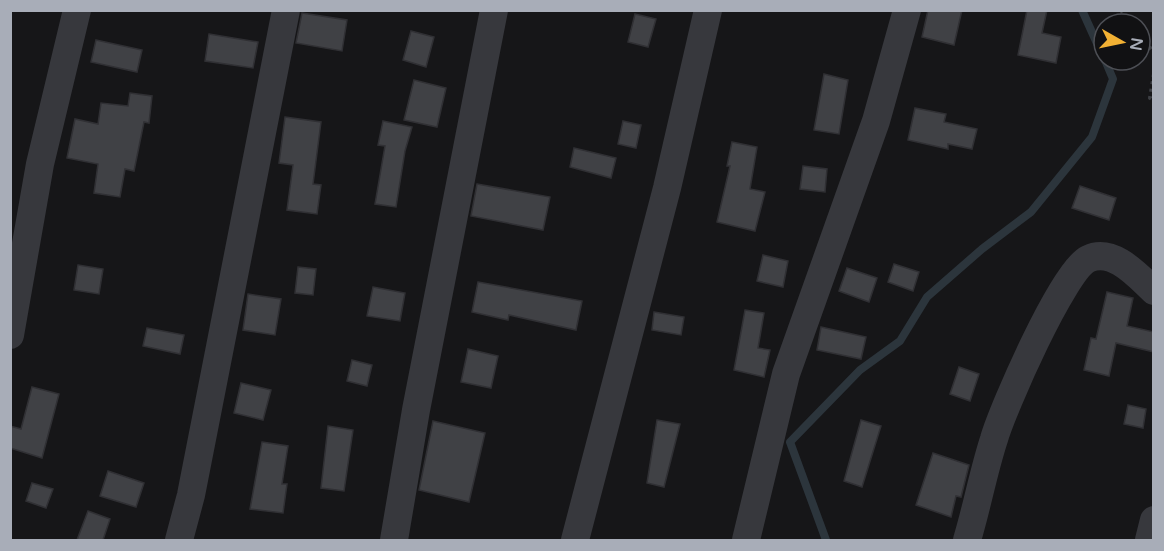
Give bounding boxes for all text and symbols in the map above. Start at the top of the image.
north arrow [1092,12,1152,72]
text: N [1125,36,1147,52]

